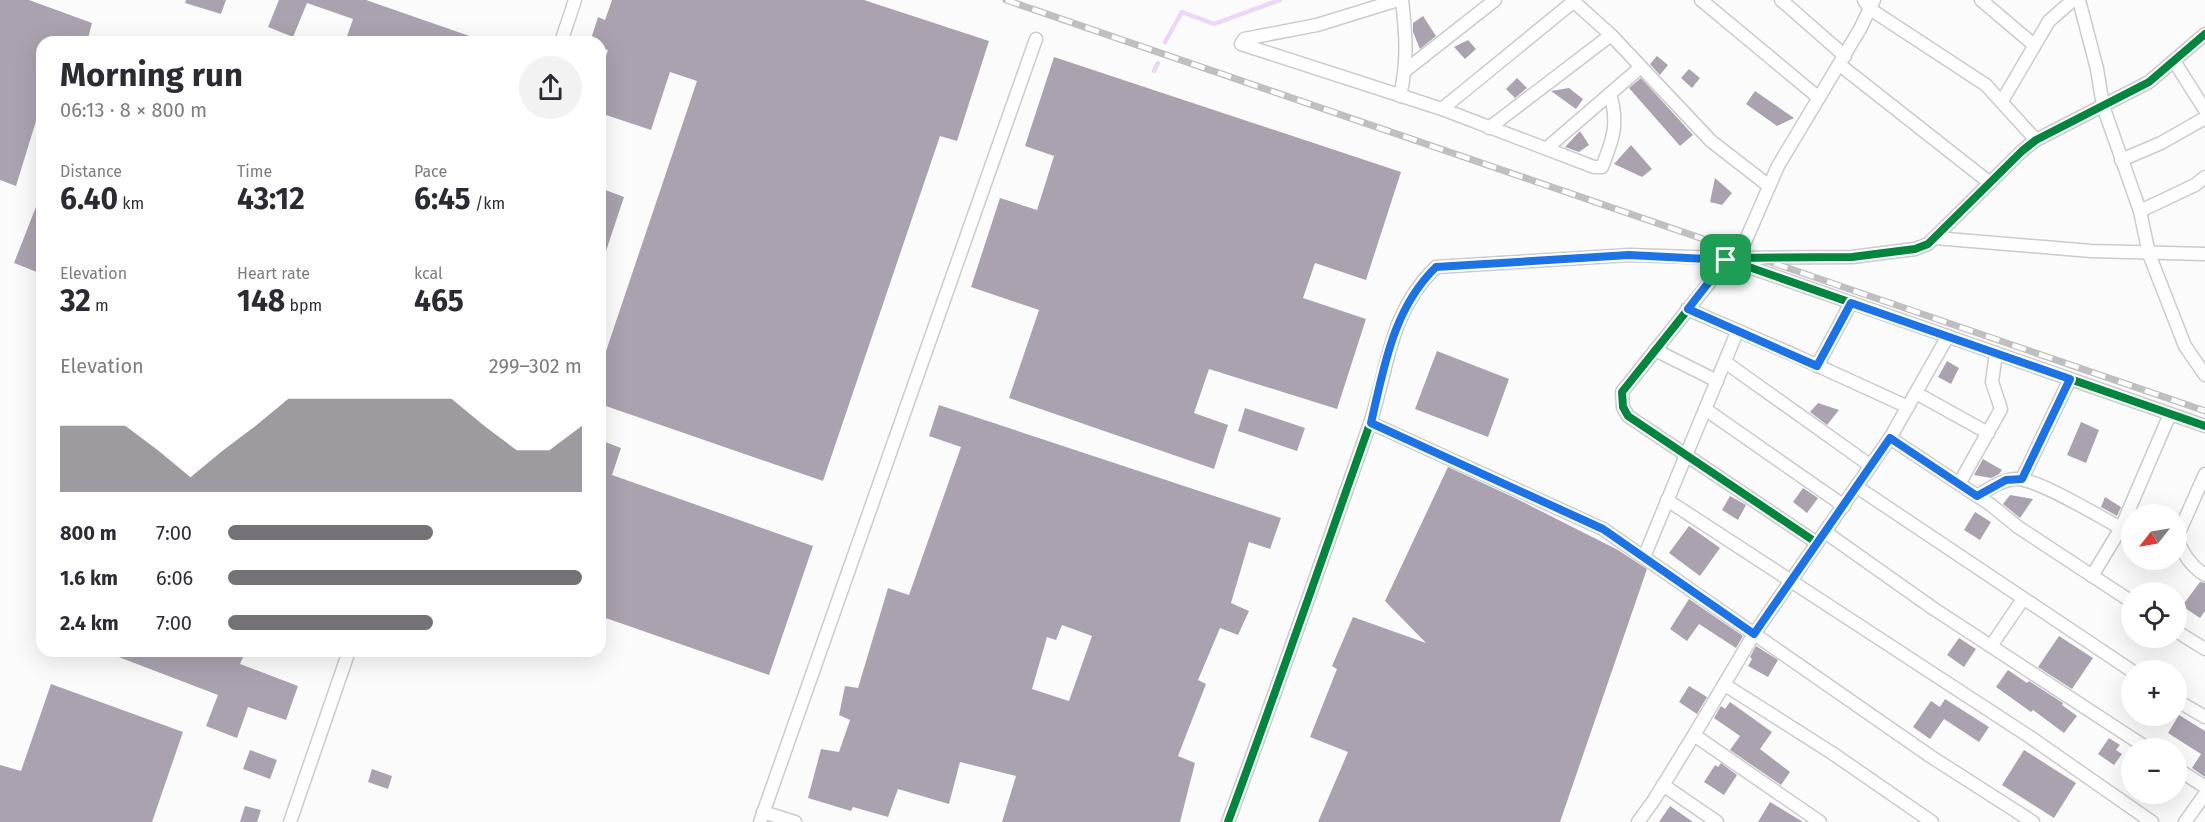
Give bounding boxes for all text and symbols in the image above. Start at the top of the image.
text: Morning run [60,55,243,95]
button: share [519,56,582,119]
text: 06:13 · 8 × 800 m [60,98,207,122]
text: Distance [60,162,122,181]
text: Time [237,162,272,181]
text: Pace [414,162,447,181]
text: 6.40 [60,181,118,217]
text: 43:12 [237,181,305,217]
text: 6:45 [414,181,471,217]
text: km [118,194,144,213]
text: /km [471,194,505,213]
pin [1700,234,1751,285]
icon: arrive [1709,243,1742,276]
text: Elevation [60,264,127,283]
text: Heart rate [237,264,310,283]
text: kcal [414,264,443,283]
text: 32 [60,283,91,319]
text: 148 [237,283,285,319]
text: 465 [414,283,464,319]
text: m [91,296,109,315]
text: bpm [285,296,322,315]
text: Elevation [60,354,144,378]
text: 299–302 m [489,354,582,378]
north arrow [2121,504,2187,570]
map controls [2121,504,2187,804]
text: 800 m [60,521,117,545]
text: 7:00 [156,521,192,545]
text: 1.6 km [60,566,118,590]
text: 6:06 [156,566,193,590]
button: locate [2121,582,2187,648]
text: 2.4 km [60,611,119,635]
text: 7:00 [156,611,192,635]
button: + [2121,660,2187,726]
button: − [2121,738,2187,804]

